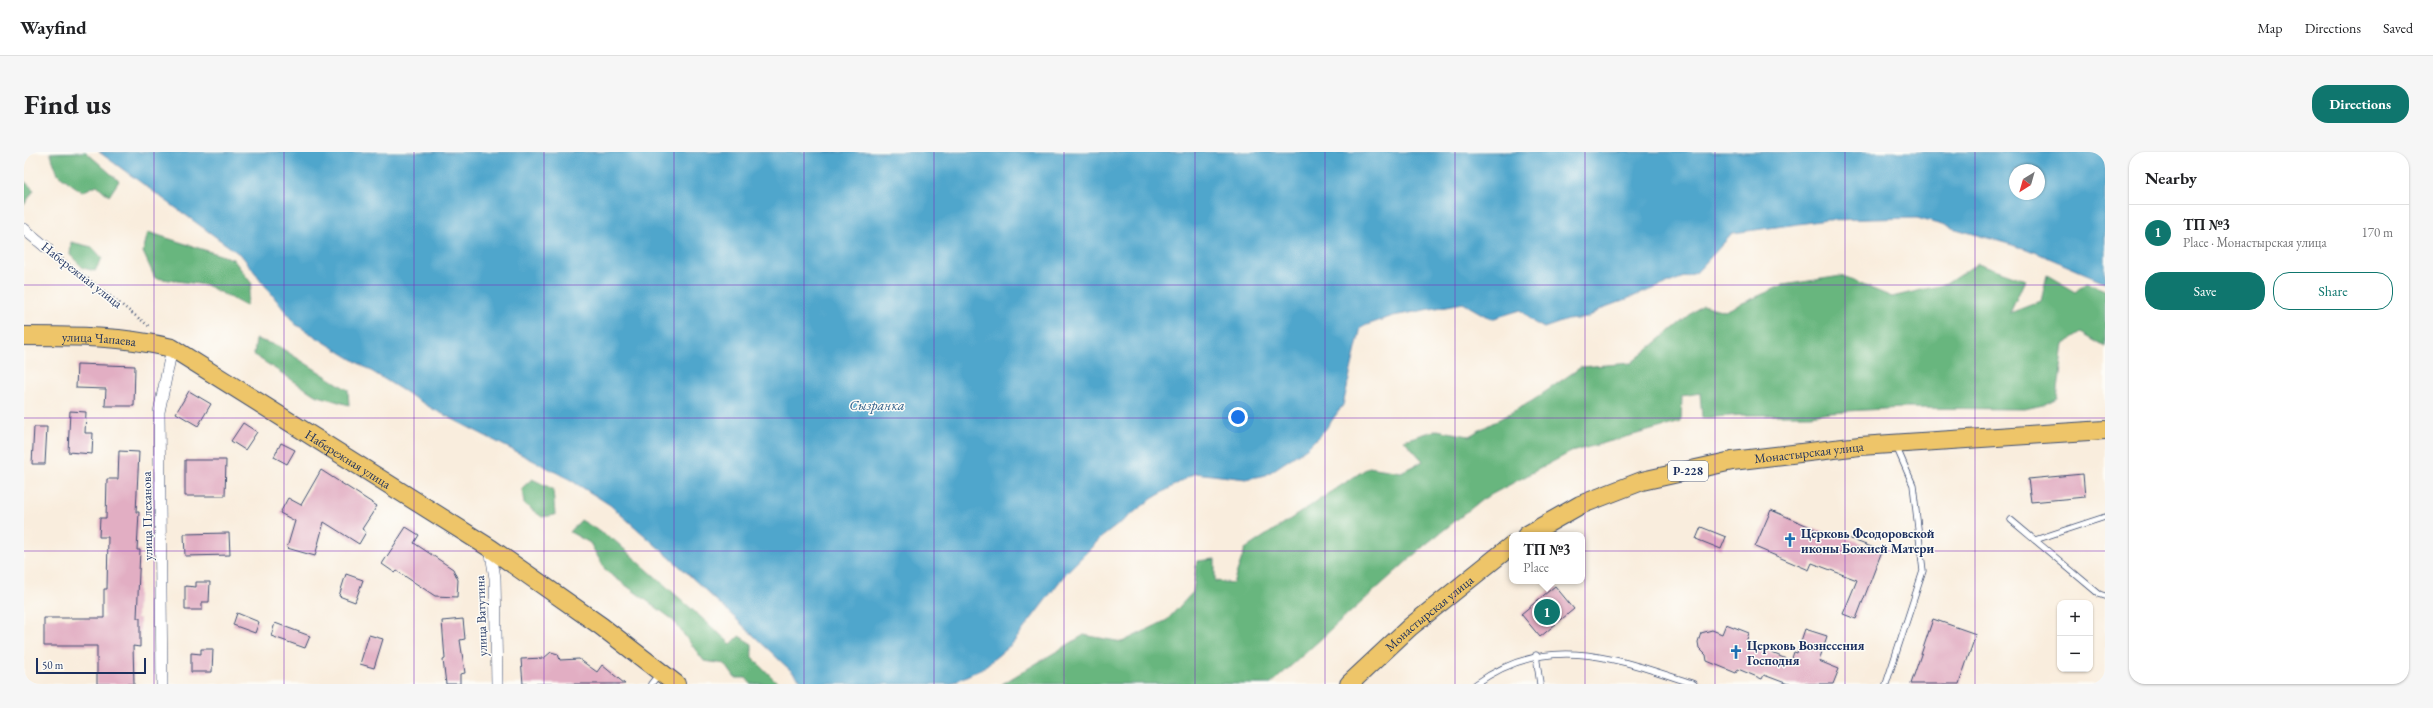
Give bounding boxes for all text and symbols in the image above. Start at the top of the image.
text: Wayfind [20,15,87,40]
text: Map [2257,19,2283,37]
text: Directions [2305,19,2361,37]
text: Saved [2383,19,2413,37]
button: Directions [2312,85,2409,123]
text: Find us [24,86,111,122]
north arrow [2009,164,2045,200]
text: Nearby [2145,167,2197,189]
text: ТП №3 [2183,215,2230,234]
text: 1 [2155,224,2161,241]
text: 170 m [2362,224,2393,241]
text: Place · Монастырская улица [2183,234,2327,251]
street label: Набережная улица [38,238,127,312]
button: Save [2145,272,2265,310]
button: Share [2273,272,2393,310]
street label: улица Чапаева [62,328,138,350]
water label: Сызранка [849,396,905,414]
your location [1228,407,1248,427]
street label: Набережная улица [302,425,395,493]
street label: Монастырская улица [1753,437,1865,467]
road number: Р-228 [1668,461,1708,481]
street label: улица Плеханова [138,470,156,561]
place label: Церковь Феодоровской иконы Божией Матери [1801,525,1935,557]
popup [1509,532,1585,584]
church icon: Церковь Феодоровской иконы Божией Матери [1782,532,1798,548]
text: ТП №3 [1523,540,1571,559]
text: Place [1523,559,1549,576]
street label: Монастырская улица [1381,571,1477,655]
street label: улица Ватутина [471,574,491,657]
pin: 1 [1534,597,1560,627]
map controls [2057,600,2093,672]
button: + [2057,600,2093,636]
button: − [2057,636,2093,672]
place label: Церковь Вознесения Господня [1747,637,1865,669]
church icon: Церковь Вознесения Господня [1728,644,1744,660]
scale bar [36,656,146,675]
text: 50 m [42,658,63,672]

